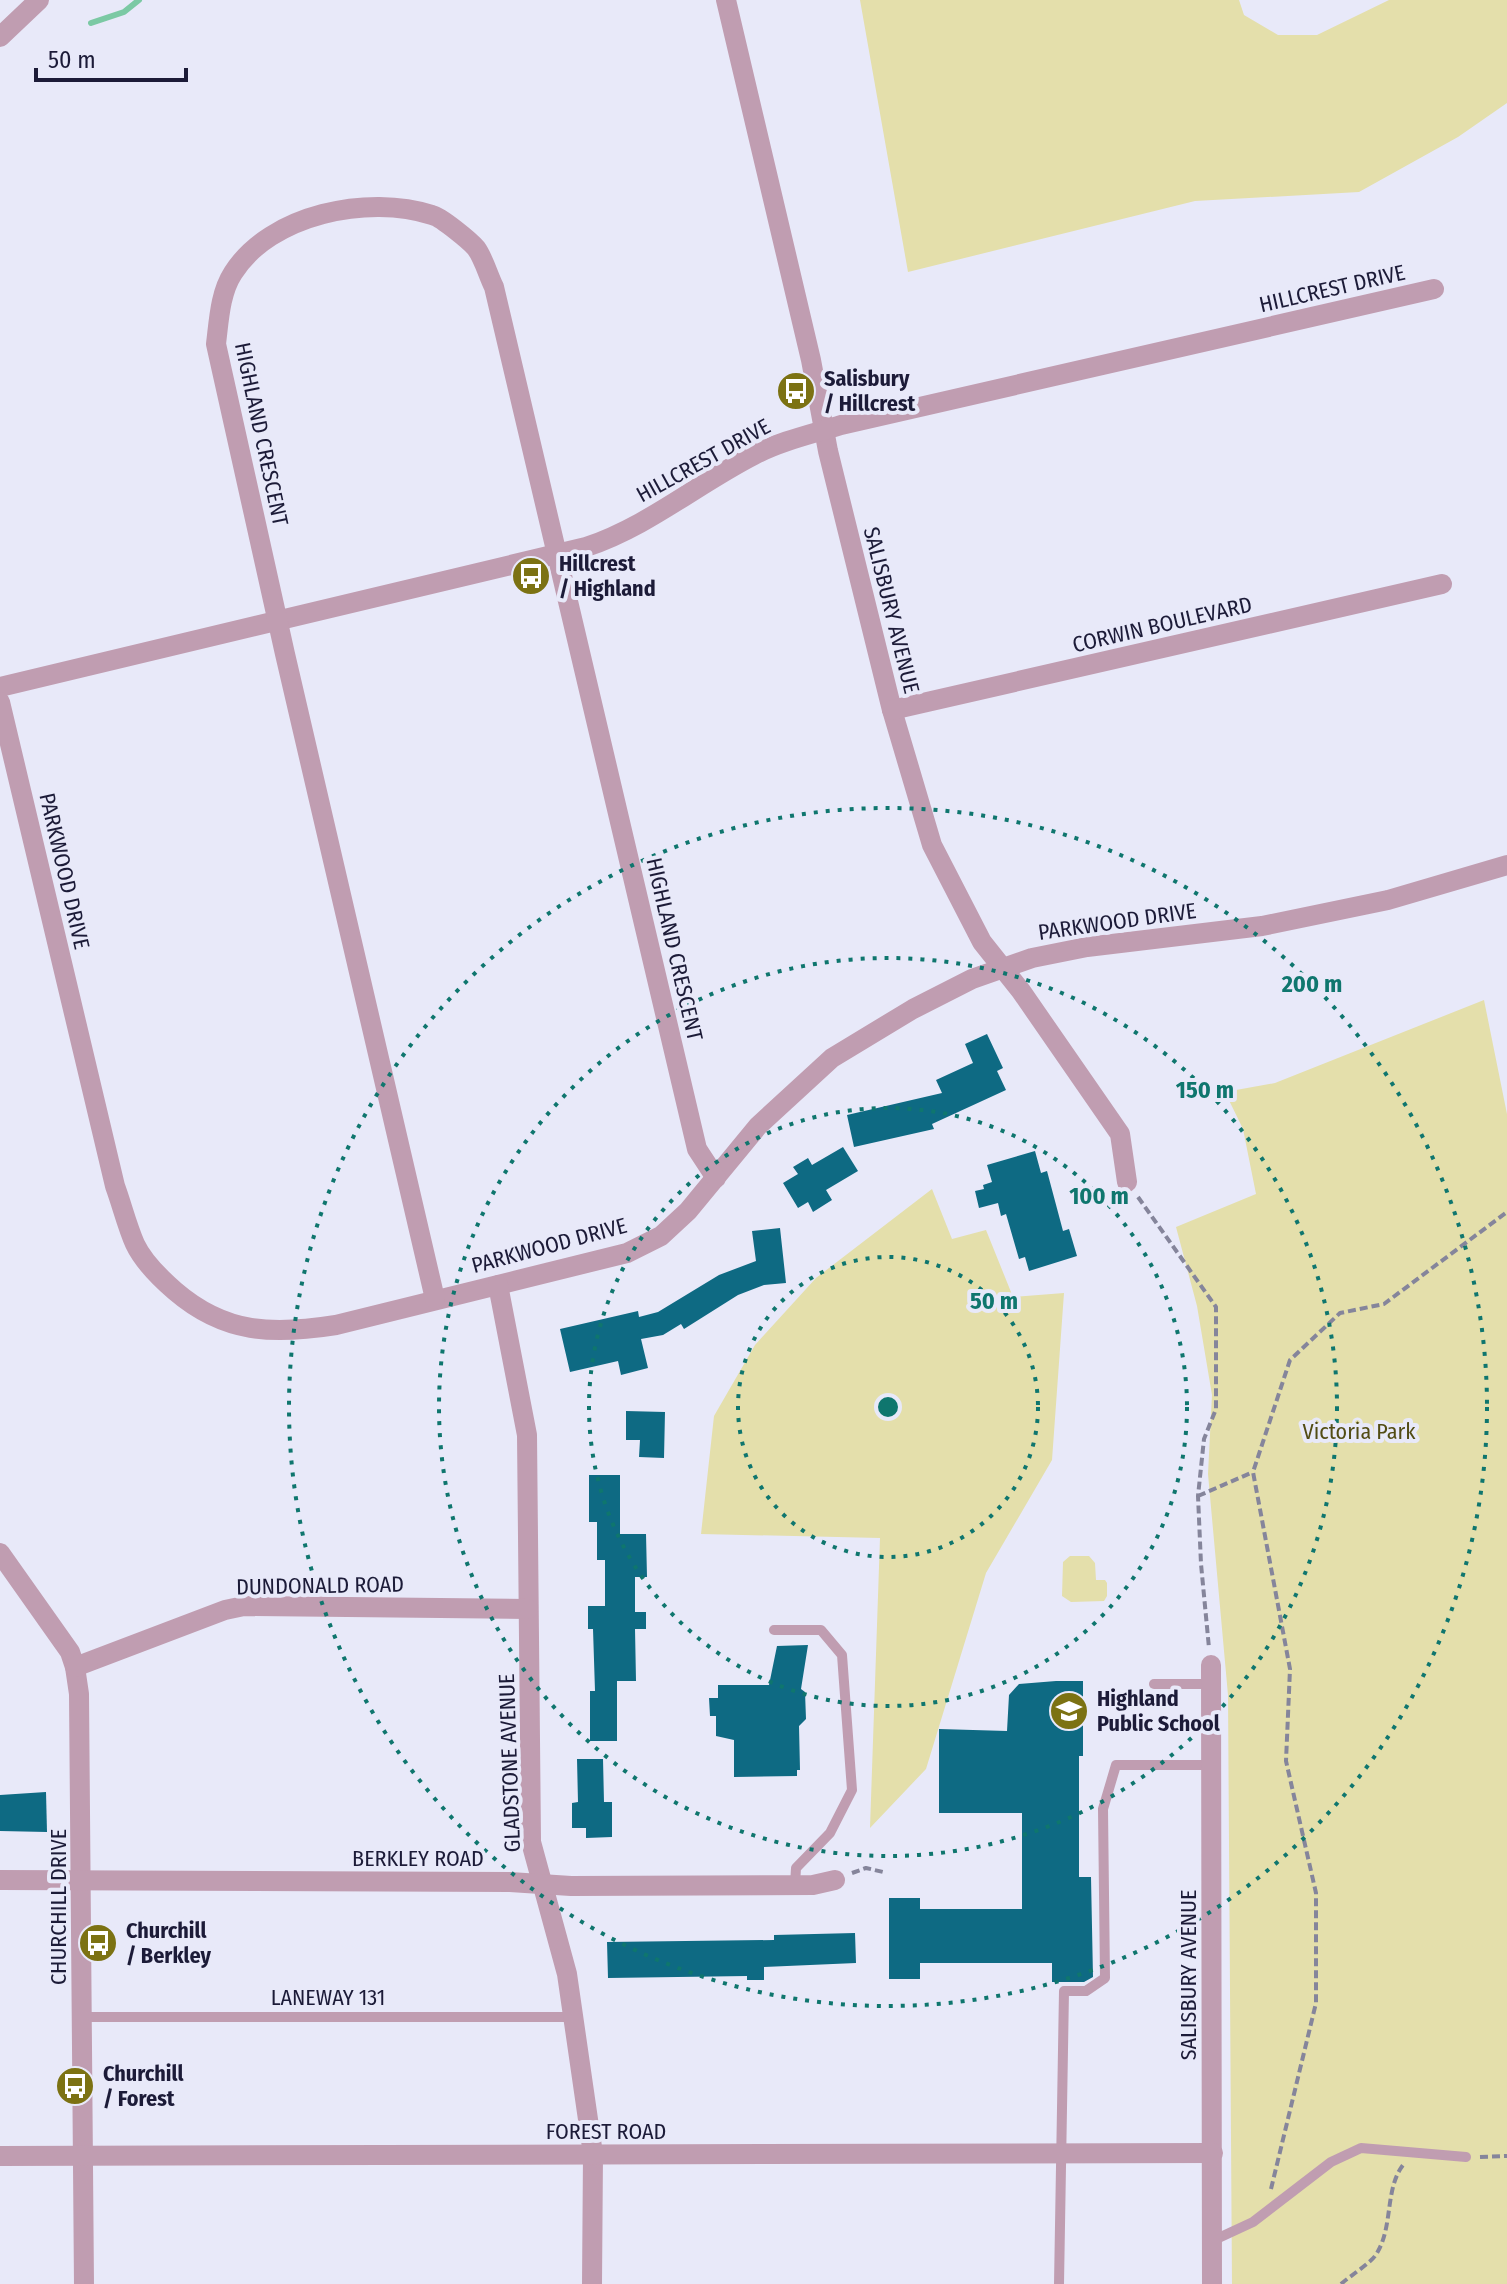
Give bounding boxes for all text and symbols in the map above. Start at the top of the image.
scale bar [36,32,186,82]
text: 50 m [48,46,96,74]
street label: HILLCREST DRIVE [1257,259,1408,318]
street label: HIGHLAND CRESCENT [229,340,294,529]
place label: Salisbury / Hillcrest [824,365,916,417]
bus stop icon: Salisbury / Hillcrest [775,370,817,412]
street label: HILLCREST DRIVE [632,413,775,508]
street label: SALISBURY AVENUE [858,524,925,696]
place label: Hillcrest / Highland [559,550,656,602]
bus stop icon: Hillcrest / Highland [510,555,552,597]
street label: CORWIN BOULEVARD [1070,591,1255,658]
street label: PARKWOOD DRIVE [33,790,96,952]
street label: HIGHLAND CRESCENT [640,855,709,1044]
street label: PARKWOOD DRIVE [1036,897,1198,946]
text: 200 m [1281,970,1342,998]
text: 150 m [1176,1076,1234,1104]
text: 100 m [1069,1182,1129,1210]
street label: PARKWOOD DRIVE [469,1212,630,1279]
text: 50 m [970,1287,1018,1315]
centre of rings [874,1393,902,1421]
park label: Victoria Park [1303,1418,1416,1445]
street label: DUNDONALD ROAD [236,1571,404,1600]
street label: GLADSTONE AVENUE [493,1673,526,1853]
place label: Highland Public School [1097,1685,1221,1737]
school or university icon: Highland Public School [1048,1690,1090,1732]
street label: CHURCHILL DRIVE [45,1829,72,1985]
street label: BERKLEY ROAD [352,1845,484,1872]
street label: SALISBURY AVENUE [1175,1890,1202,2060]
place label: Churchill / Berkley [126,1917,211,1969]
bus stop icon: Churchill / Berkley [77,1922,119,1964]
street label: LANEWAY 131 [271,1984,385,2011]
place label: Churchill / Forest [103,2060,185,2112]
bus stop icon: Churchill / Forest [54,2065,96,2107]
street label: FOREST ROAD [546,2118,666,2145]

